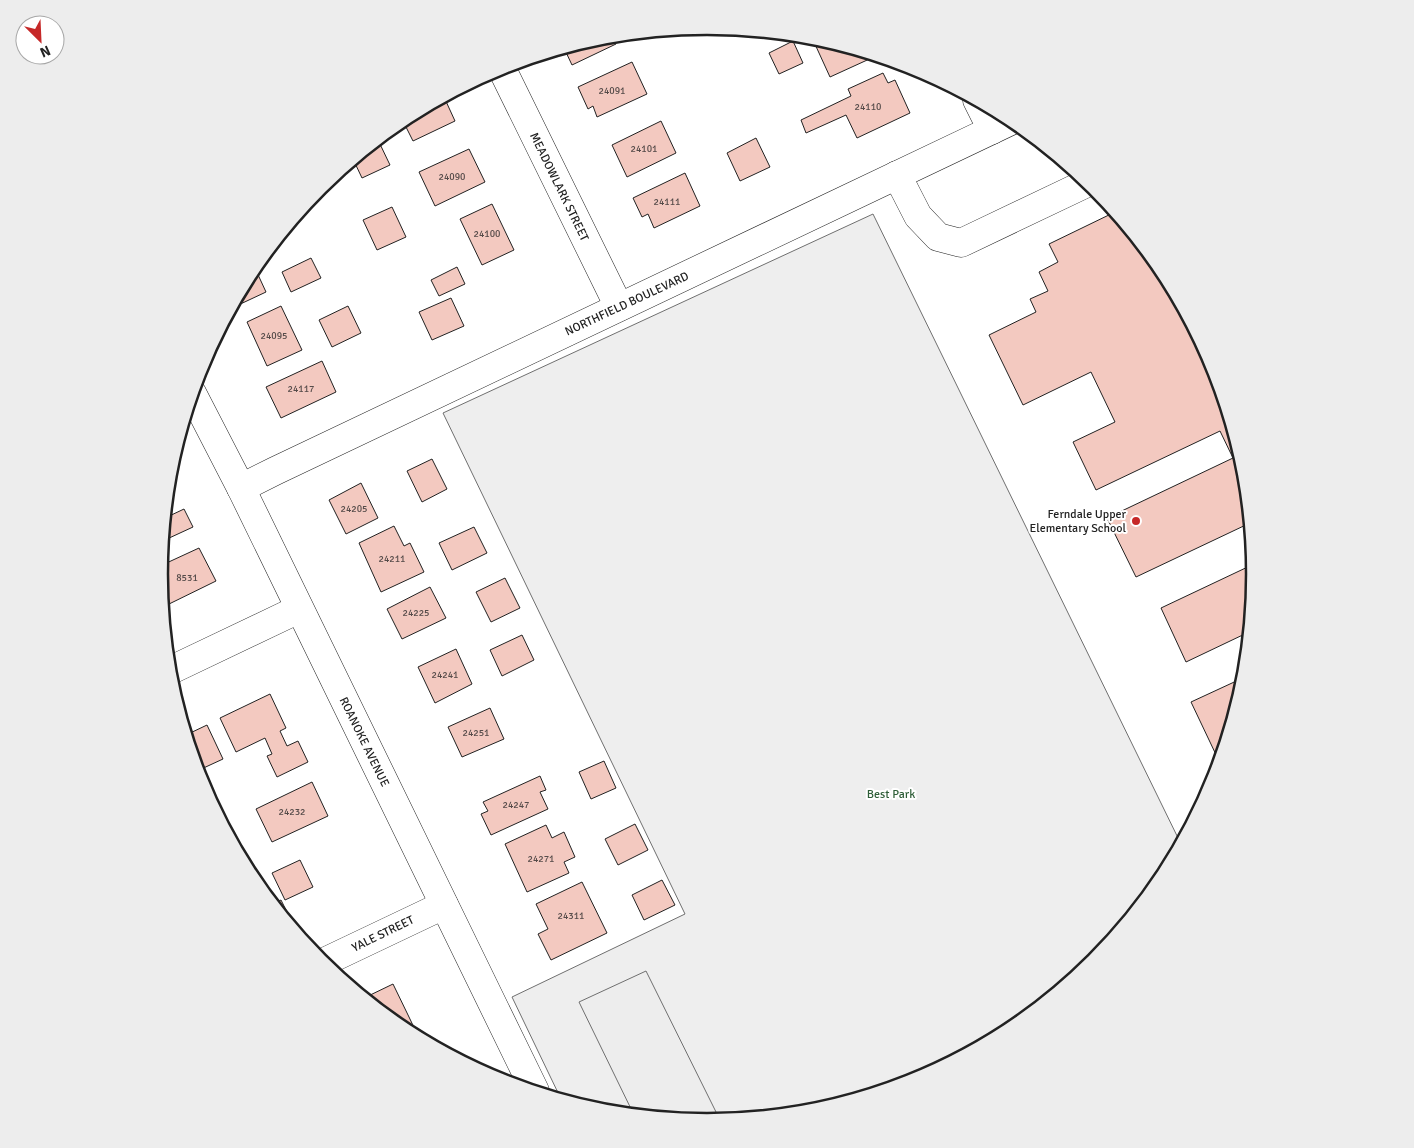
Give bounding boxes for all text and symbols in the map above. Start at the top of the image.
north arrow [15,15,65,65]
text: N [37,42,53,61]
house number: 24091 [598,85,626,97]
house number: 24110 [854,101,882,113]
street label: MEADOWLARK STREET [526,130,592,244]
house number: 24101 [630,143,658,155]
house number: 24090 [438,171,466,183]
house number: 24111 [653,196,681,208]
house number: 24100 [473,228,501,240]
street label: NORTHFIELD BOULEVARD [563,269,691,339]
house number: 24095 [260,330,288,342]
house number: 24117 [287,383,315,395]
house number: 24205 [340,503,368,515]
place label: Ferndale Upper Elementary School [1030,507,1127,536]
marker: Ferndale Upper Elementary School [1130,515,1142,527]
house number: 24211 [378,553,406,565]
house number: 8531 [176,572,198,584]
house number: 24225 [402,607,430,619]
house number: 24241 [431,669,459,681]
street label: ROANOKE AVENUE [336,695,392,790]
house number: 24251 [462,727,490,739]
park label: Best Park [867,787,915,802]
house number: 24247 [502,799,530,811]
house number: 24232 [278,806,306,818]
house number: 24271 [527,853,555,865]
house number: 24311 [557,910,585,922]
street label: YALE STREET [349,912,417,955]

